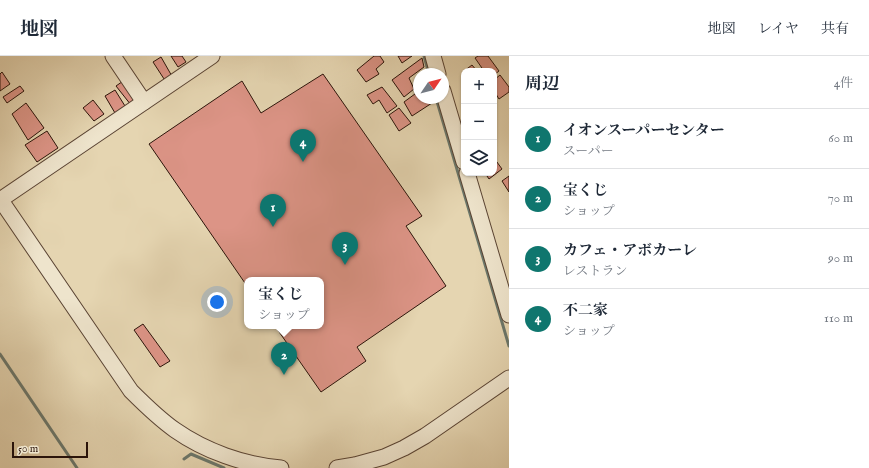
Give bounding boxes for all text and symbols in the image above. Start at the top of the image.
text: 地図 [20,18,58,42]
text: 地図 [708,20,736,38]
text: レイヤ [758,20,799,38]
text: 共有 [821,20,849,38]
north arrow [413,68,449,104]
map controls [461,68,497,176]
button: + [461,68,497,104]
text: 周辺 [525,74,559,95]
text: 4件 [834,75,853,92]
button: − [461,104,497,140]
text: イオンスーパーセンター [563,121,725,140]
pin: 4 [290,129,316,162]
text: 1 [536,130,540,147]
text: 60 m [828,130,853,147]
button: layers [461,140,497,176]
text: スーパー [563,143,614,160]
text: 宝くじ [563,181,608,200]
text: 2 [535,190,541,207]
text: 70 m [828,190,853,207]
pin: 1 [260,194,286,227]
text: ショップ [563,203,615,220]
pin: 3 [332,232,358,265]
text: カフェ・アボカーレ [563,241,697,260]
text: 3 [536,250,540,267]
text: 90 m [828,250,853,267]
text: レストラン [563,263,628,280]
popup [244,277,324,329]
text: 宝くじ [258,285,303,304]
your location [207,292,227,312]
text: 不二家 [563,301,608,320]
text: ショップ [258,307,310,324]
text: 4 [535,310,541,327]
text: 110 m [824,310,853,327]
text: ショップ [563,323,615,340]
pin: 2 [271,342,297,375]
scale bar [12,440,88,459]
text: 50 m [18,442,38,456]

